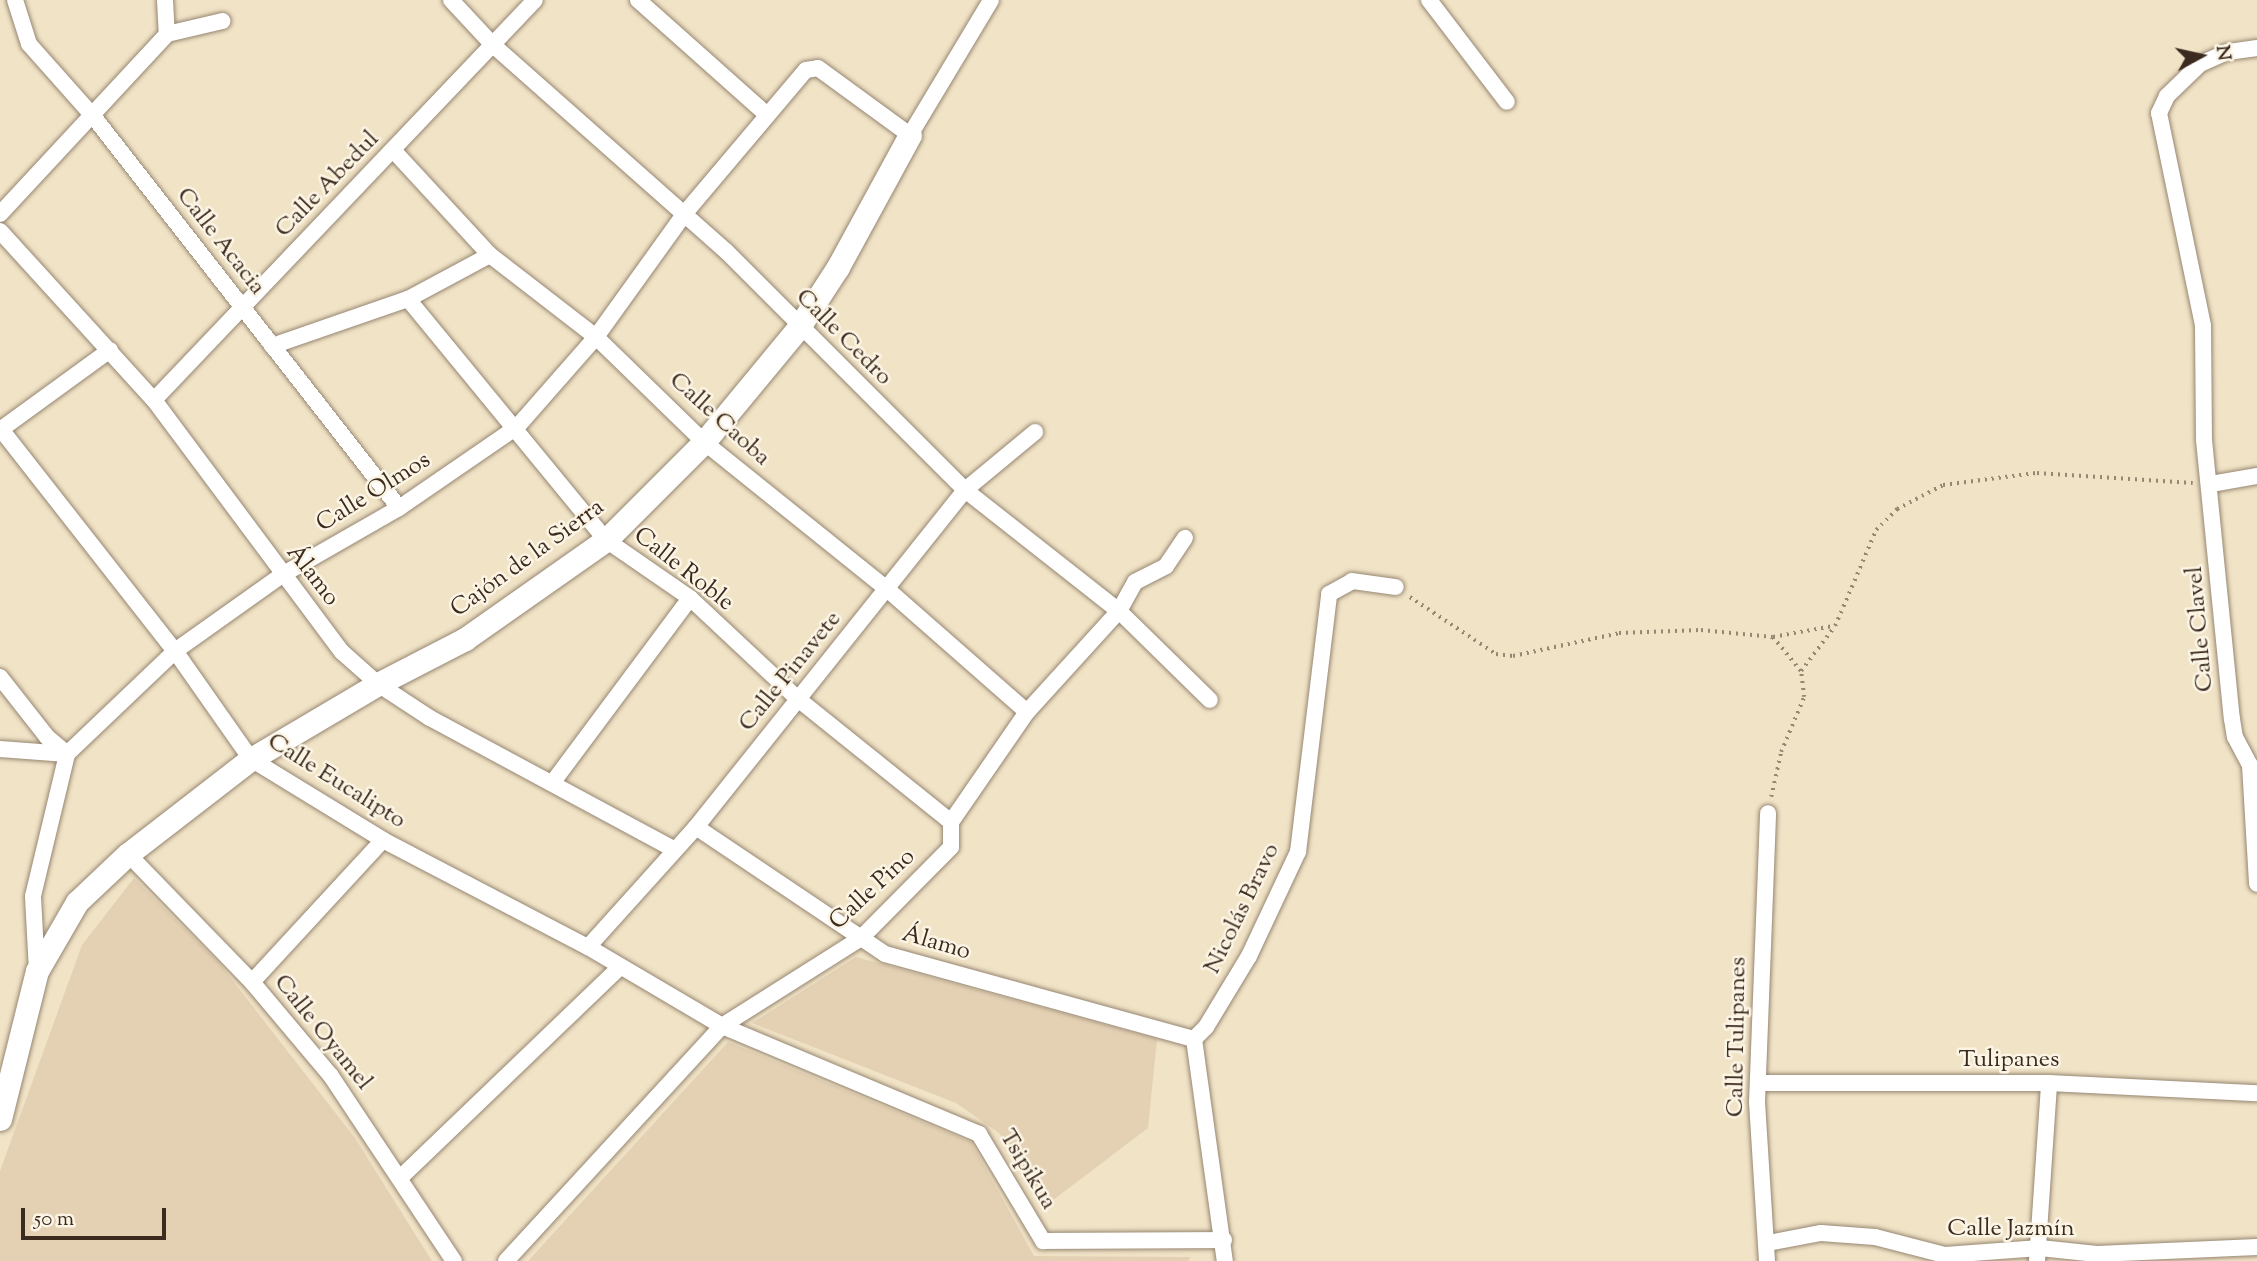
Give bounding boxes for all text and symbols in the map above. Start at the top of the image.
north arrow [2166,21,2236,91]
text: N [2208,44,2237,62]
street label: Calle Abedul [270,126,386,244]
street label: Calle Acacia [169,183,271,301]
street label: Calle Cedro [789,284,897,392]
street label: Calle Caoba [662,367,776,473]
street label: Calle Olmos [312,447,436,539]
street label: Cajón de la Sierra [446,494,610,624]
street label: Calle Roble [627,522,739,618]
street label: Álamo [279,540,345,612]
street label: Calle Clavel [2181,565,2221,693]
street label: Calle Pinavete [734,606,848,738]
street label: Calle Eucalipto [262,728,410,836]
street label: Nicolás Bravo [1199,839,1287,979]
street label: Calle Pino [824,843,922,937]
street label: Álamo [898,921,974,967]
street label: Calle Tulipanes [1722,957,1754,1117]
street label: Calle Oyamel [267,969,377,1097]
street label: Tulipanes [1959,1047,2059,1075]
street label: Tsipikua [992,1125,1062,1215]
scale bar [24,1194,170,1238]
text: 50 m [34,1205,74,1235]
street label: Calle Jazmín [1947,1216,2075,1244]

